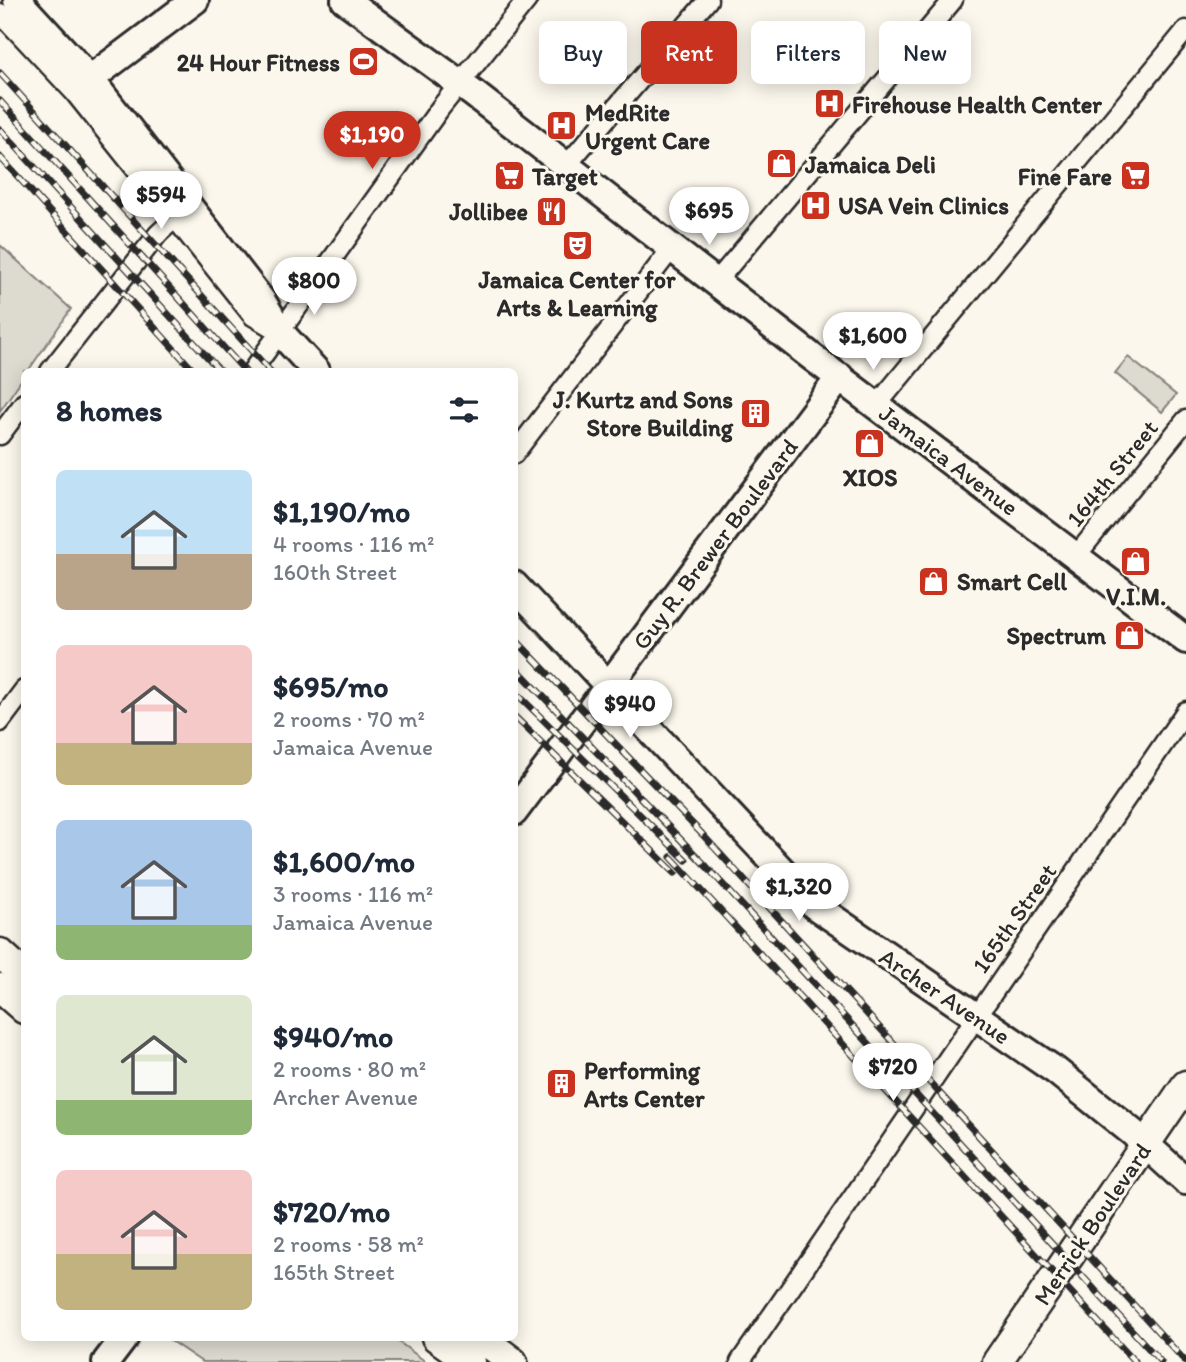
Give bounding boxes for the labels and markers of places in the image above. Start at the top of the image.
sports icon: 24 Hour Fitness [346,45,380,79]
place label: 24 Hour Fitness [177,48,340,77]
hospital icon: Firehouse Health Center [812,87,846,121]
place label: Firehouse Health Center [852,90,1102,119]
place label: MedRite Urgent Care [585,98,710,156]
hospital icon: MedRite Urgent Care [545,109,579,143]
pin: $1,190 [315,111,429,171]
shop icon: Jamaica Deli [765,147,799,181]
place label: Jamaica Deli [804,150,936,179]
supermarket icon: Target [492,159,526,193]
supermarket icon: Fine Fare [1118,159,1152,193]
place label: Target [531,162,598,192]
place label: Fine Fare [1018,162,1112,191]
pin: $594 [120,172,202,231]
pin: $695 [668,188,750,247]
hospital icon: USA Vein Clinics [798,188,832,222]
place label: USA Vein Clinics [838,191,1009,220]
restaurant icon: Jollibee [534,194,568,228]
place label: Jollibee [448,197,528,226]
theatre icon: Jamaica Center for Arts & Learning [560,228,594,262]
pin: $800 [273,258,355,317]
place label: Jamaica Center for Arts & Learning [477,265,676,323]
pin: $1,600 [816,312,930,372]
place label: J. Kurtz and Sons Store Building [552,385,734,443]
building icon: J. Kurtz and Sons Store Building [739,396,773,430]
shop icon: XIOS [853,426,887,460]
place label: XIOS [842,463,898,492]
shop icon: V.I.M. [1119,545,1153,579]
shop icon: Smart Cell [917,564,951,598]
place label: Smart Cell [957,567,1067,596]
place label: V.I.M. [1106,582,1166,611]
shop icon: Spectrum [1112,618,1146,652]
place label: Spectrum [1006,621,1107,651]
pin: $940 [589,680,671,740]
pin: $1,320 [742,864,856,923]
pin: $720 [852,1044,934,1103]
place label: Performing Arts Center [583,1056,705,1113]
building icon: Performing Arts Center [544,1067,578,1101]

